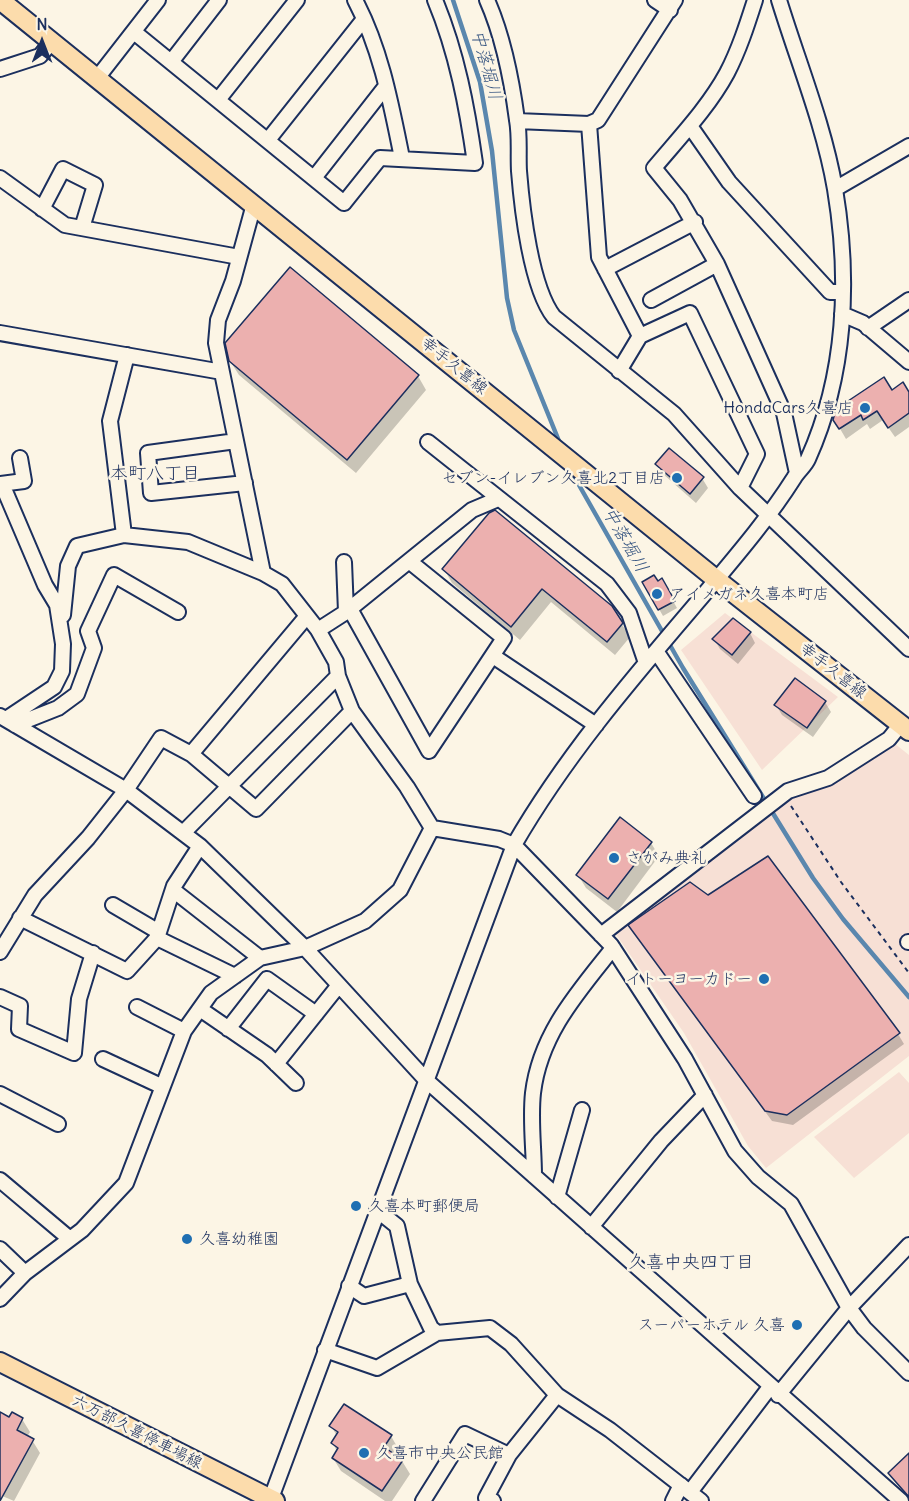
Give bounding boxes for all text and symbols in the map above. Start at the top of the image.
north arrow [12,12,72,72]
text: N [36,14,48,34]
water label: 中落堀川 [466,27,506,103]
street label: 幸手久喜線 [417,333,491,399]
place label: HondaCars久喜店 [723,398,853,418]
marker: HondaCars久喜店 [858,401,872,415]
district label: 本町八丁目 [110,463,200,485]
place label: セブン-イレブン久喜北2丁目店 [441,468,665,488]
marker: セブン-イレブン久喜北2丁目店 [670,471,684,485]
water label: 中落堀川 [598,503,652,577]
place label: アイメガネ久喜本町店 [669,584,829,604]
marker: アイメガネ久喜本町店 [650,587,664,601]
street label: 幸手久喜線 [796,639,870,703]
place label: さがみ典礼 [626,848,706,868]
marker: さがみ典礼 [607,851,621,865]
place label: イトーヨーカドー [625,969,752,989]
marker: イトーヨーカドー [757,972,771,986]
place label: 久喜本町郵便局 [368,1196,480,1216]
marker: 久喜本町郵便局 [349,1199,363,1213]
place label: 久喜幼稚園 [199,1229,279,1249]
marker: 久喜幼稚園 [180,1232,194,1246]
district label: 久喜中央四丁目 [628,1252,754,1274]
place label: スーパーホテル 久喜 [638,1315,785,1335]
marker: スーパーホテル 久喜 [790,1318,804,1332]
street label: 六万部久喜停車場線 [68,1391,206,1473]
place label: 久喜市中央公民館 [376,1443,504,1463]
marker: 久喜市中央公民館 [357,1446,371,1460]

